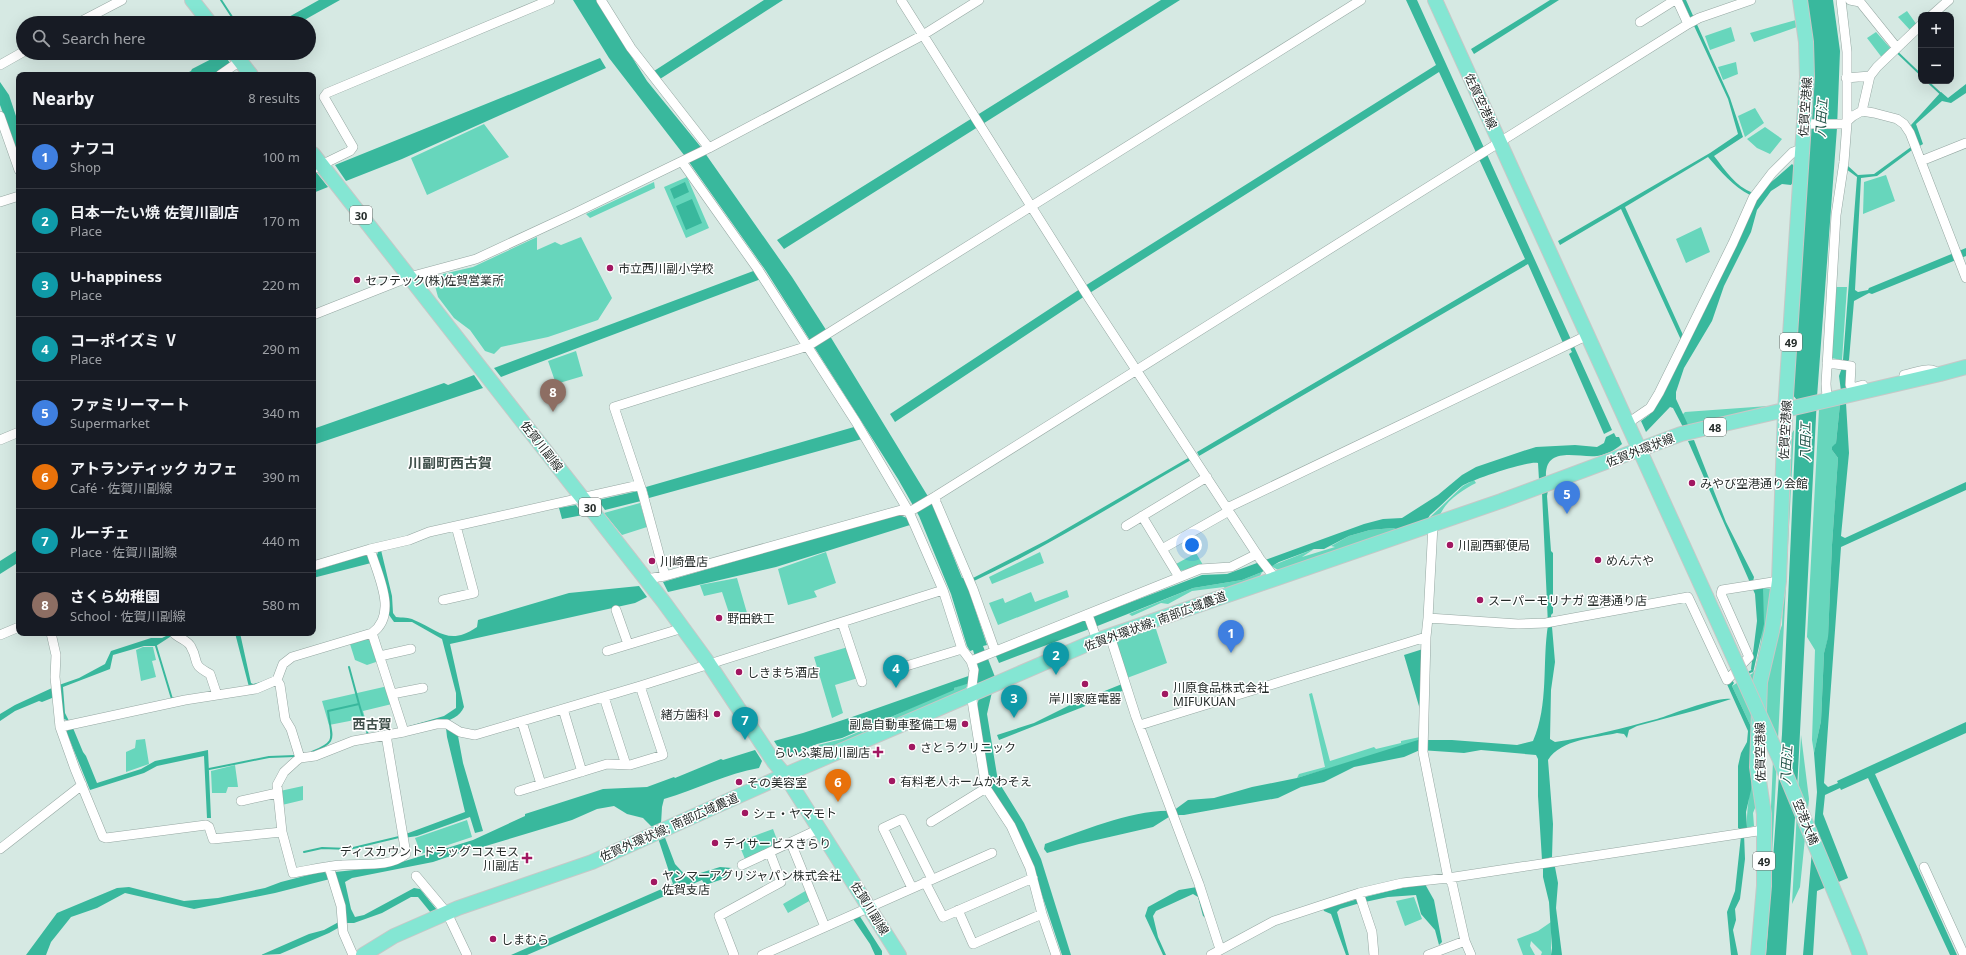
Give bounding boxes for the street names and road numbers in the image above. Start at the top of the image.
street label: 佐賀空港線 [1461,70,1501,132]
street label: 佐賀空港線 [1794,76,1816,138]
road number: 30 [350,206,372,224]
road number: 49 [1780,333,1802,351]
street label: 佐賀空港線 [1775,400,1795,460]
street label: 佐賀川副線 [517,417,567,475]
road number: 48 [1704,418,1726,436]
street label: 佐賀外環状線 [1603,429,1677,471]
road number: 30 [579,498,601,516]
street label: 佐賀外環状線; 南部広域農道 [1081,587,1229,655]
street label: 佐賀空港線 [1751,722,1769,782]
street label: 佐賀外環状線; 南部広域農道 [597,789,741,865]
street label: 空港大橋 [1789,797,1823,847]
road number: 49 [1753,852,1775,870]
street label: 佐賀川副線 [847,878,893,938]

